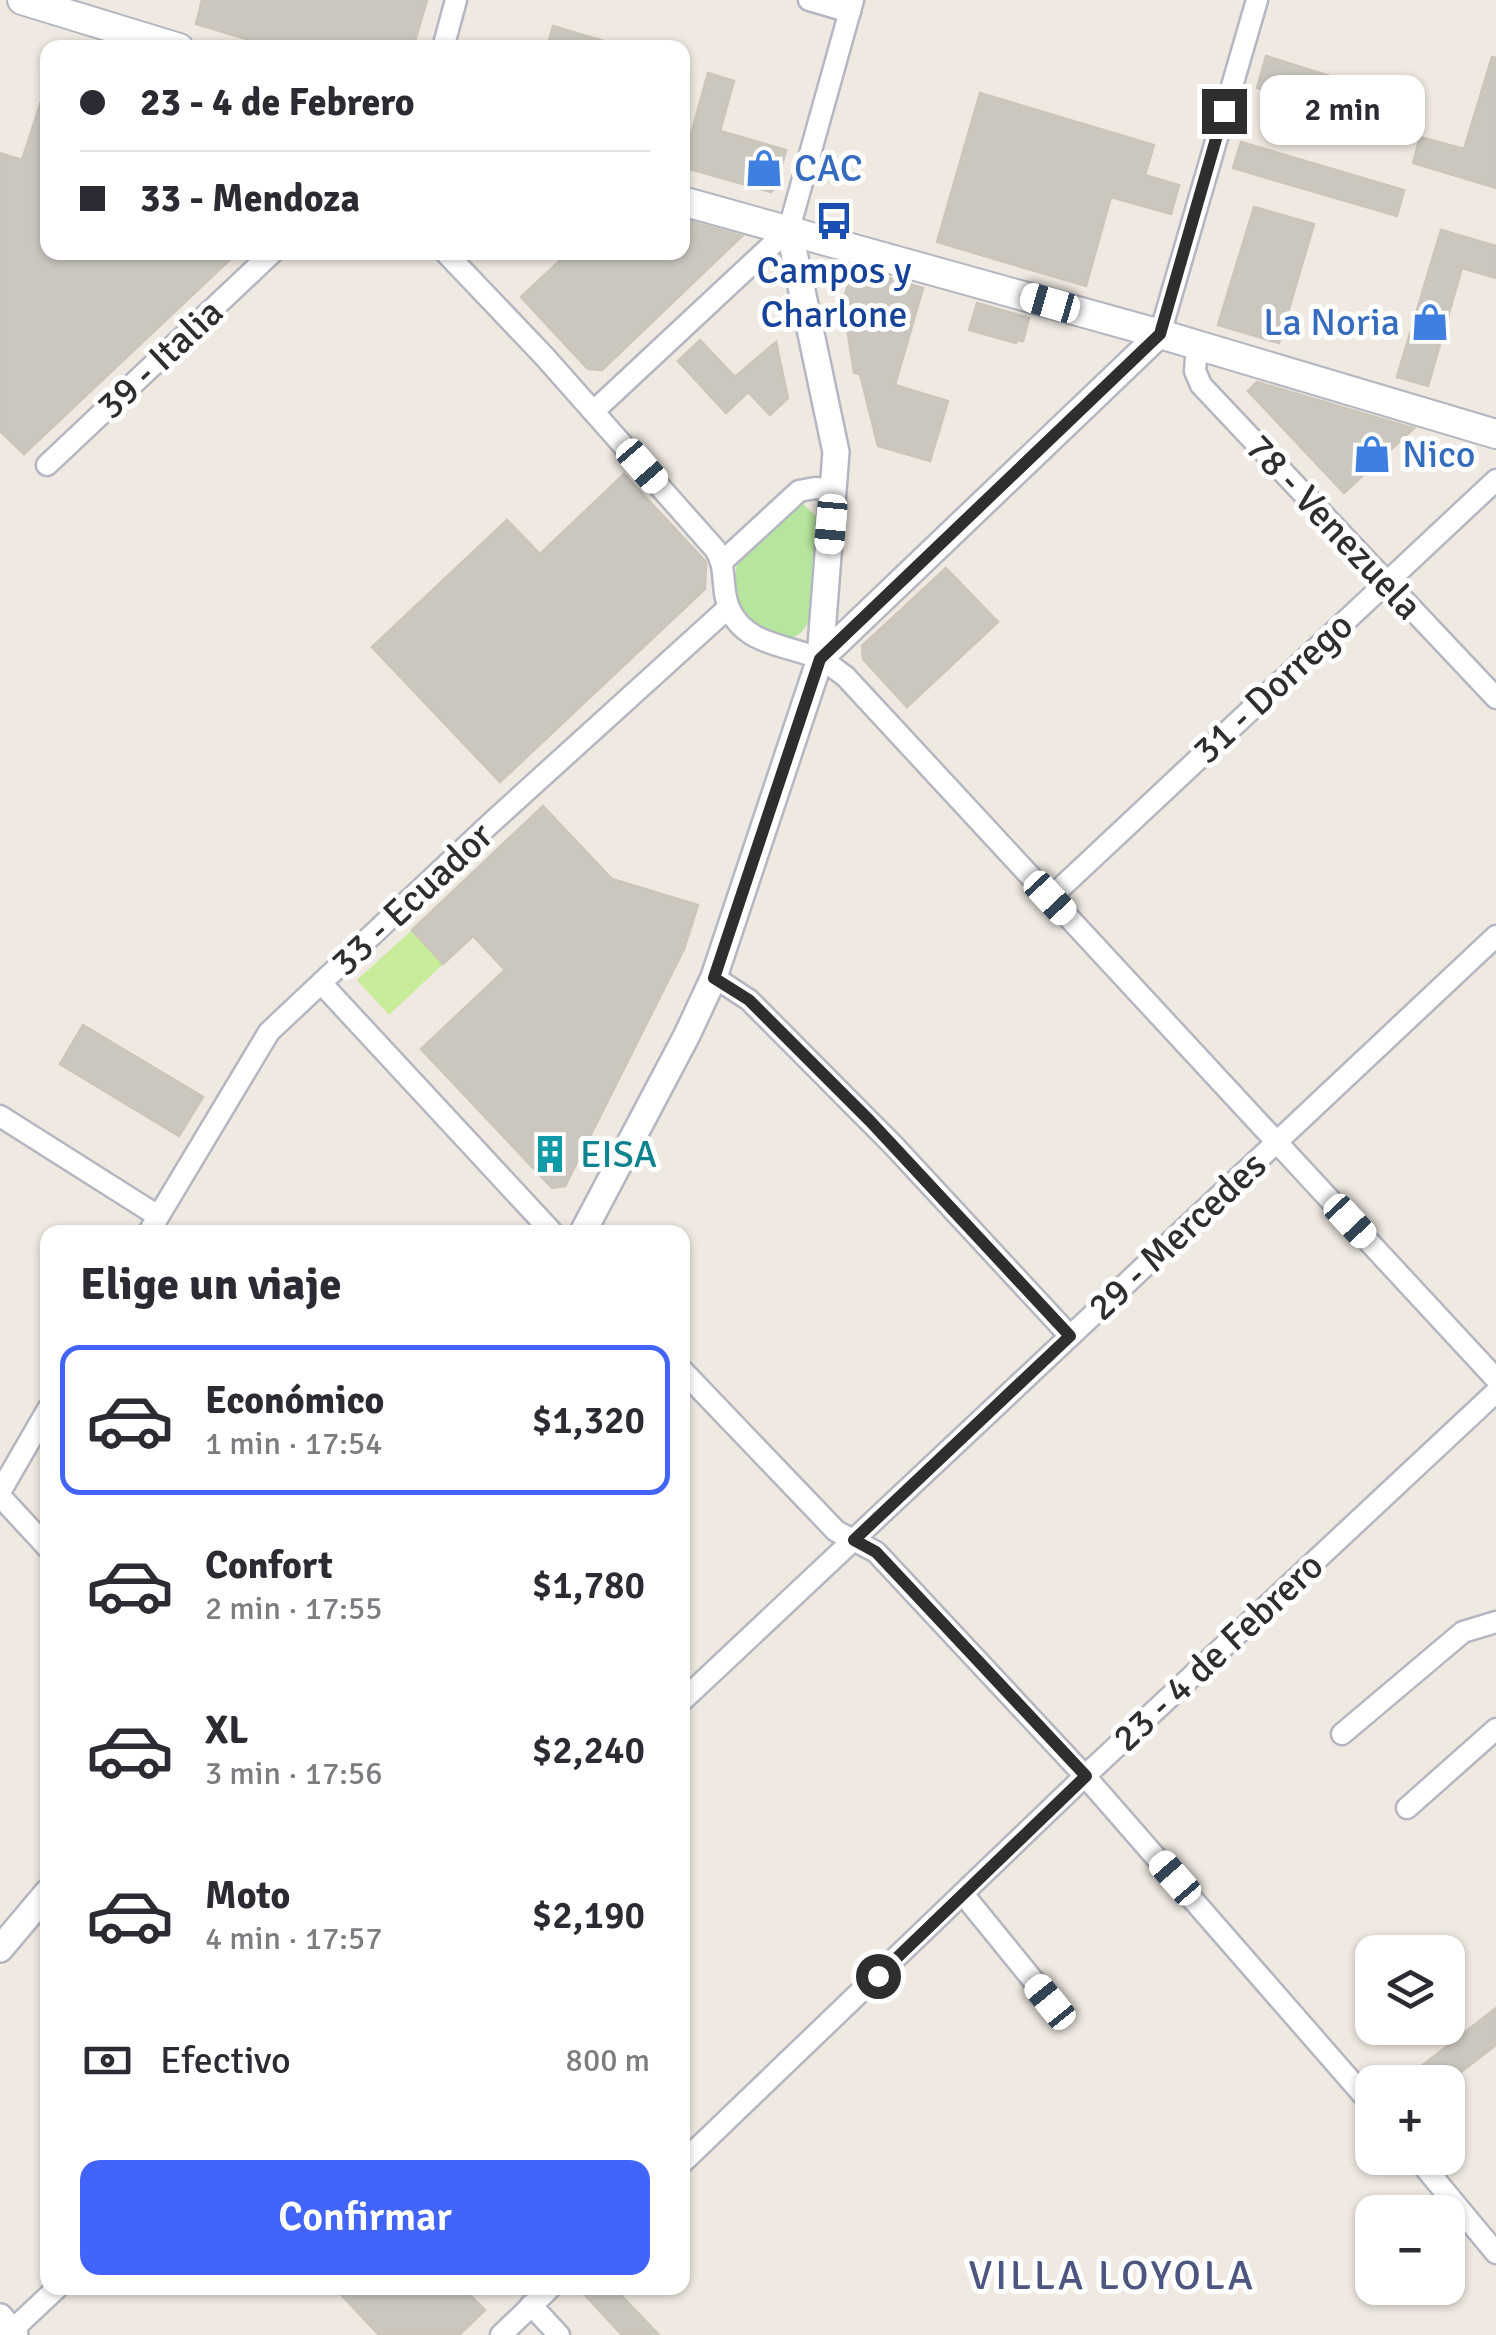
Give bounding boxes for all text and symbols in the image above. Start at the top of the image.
callout: 2 min [1259,76,1424,146]
text: 23 - 4 de Febrero [140,79,415,126]
route end [1202,89,1247,134]
text: 2 min [1304,90,1381,129]
place label: CAC [794,145,863,192]
shop icon: CAC [743,147,785,189]
text: 33 - Mendoza [140,175,360,222]
bus stop icon: Campos y Charlone [813,200,855,242]
place label: Campos y Charlone [757,247,912,338]
car [1017,280,1083,326]
street label: 39 - Italia [87,289,233,429]
place label: La Noria [1263,299,1400,346]
shop icon: La Noria [1409,301,1451,343]
street label: 78 - Venezuela [1236,424,1432,630]
place label: Nico [1402,431,1476,478]
shop icon: Nico [1351,433,1393,475]
car [611,434,673,498]
car [813,493,849,555]
street label: 31 - Dorrego [1183,602,1363,774]
street label: 33 - Ecuador [321,812,503,986]
car [1019,866,1081,930]
place label: EISA [580,1131,657,1178]
building icon: EISA [529,1133,571,1175]
street label: 29 - Mercedes [1078,1142,1276,1330]
car [1319,1189,1381,1253]
text: Elige un viaje [80,1257,342,1312]
icon: car [85,1375,175,1465]
text: Económico [205,1377,384,1424]
text: $1,320 [532,1397,645,1444]
text: 1 min · 17:54 [205,1424,383,1463]
icon: car [85,1540,175,1630]
text: Confort [205,1542,333,1589]
street label: 23 - 4 de Febrero [1103,1543,1333,1761]
text: $1,780 [532,1562,645,1609]
text: 2 min · 17:55 [205,1589,383,1628]
icon: car [85,1705,175,1795]
text: XL [205,1707,248,1754]
text: $2,240 [532,1727,645,1774]
text: 3 min · 17:56 [205,1754,383,1793]
car [1144,1846,1206,1910]
icon: car [85,1870,175,1960]
text: Moto [205,1872,290,1919]
text: $2,190 [532,1892,645,1939]
text: 4 min · 17:57 [205,1919,383,1958]
map controls [1355,1935,1465,2305]
button: layers [1355,1935,1465,2045]
route start [856,1954,901,1999]
car [1019,1969,1081,2035]
icon: cash [80,2033,135,2088]
text: Efectivo [160,2037,291,2084]
text: 800 m [566,2041,650,2080]
button: + [1355,2065,1465,2175]
button: Confirmar [80,2160,650,2275]
button: − [1355,2195,1465,2305]
district label: VILLA LOYOLA [968,2250,1256,2301]

